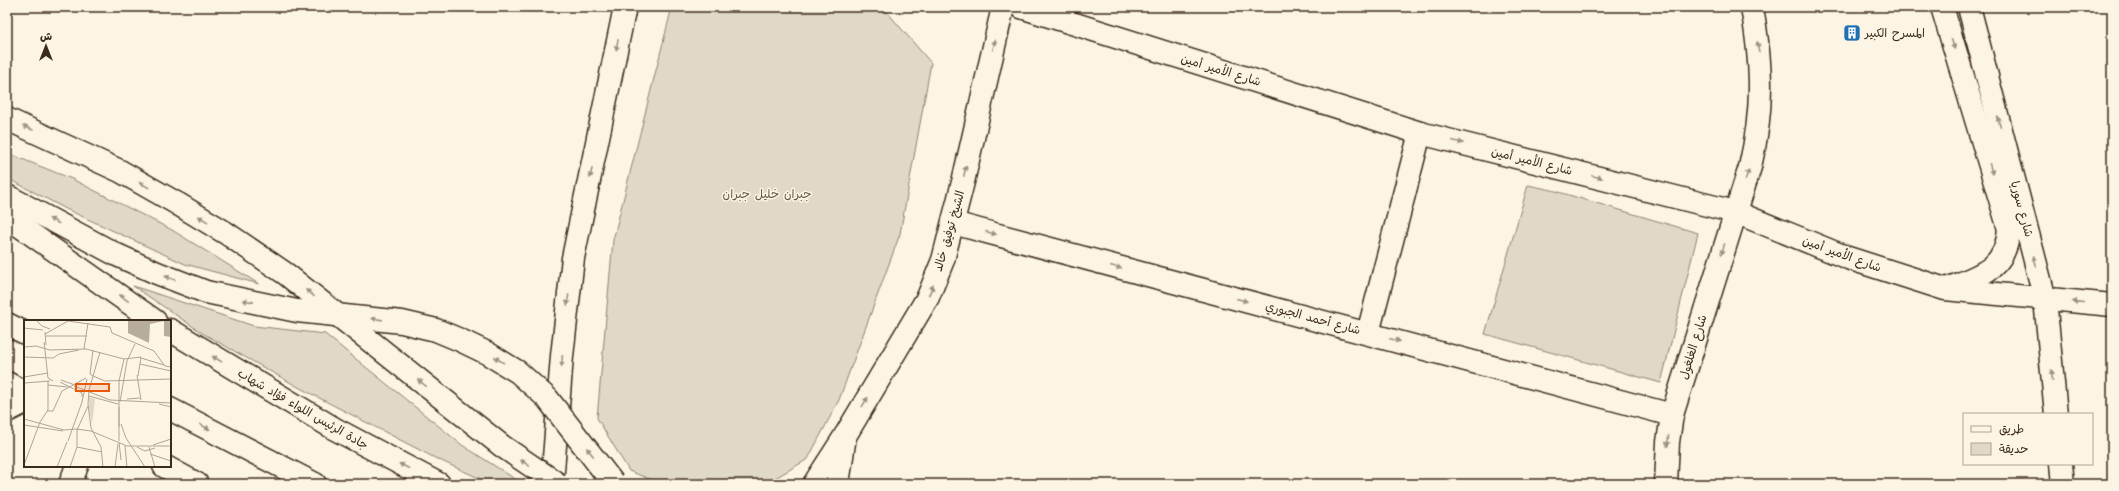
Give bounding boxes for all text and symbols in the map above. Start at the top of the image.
building icon: المسرح الكبير [1842,23,1862,43]
place label: المسرح الكبير [1864,25,1925,42]
north arrow [26,26,66,66]
text: ش [40,29,52,44]
one-way arrow [992,38,998,51]
one-way arrow [613,39,619,51]
one-way arrow [1950,39,1956,51]
one-way arrow [1754,41,1761,53]
street label: شارع الأمير أمين [1179,50,1263,91]
one-way arrow [1996,115,2002,127]
one-way arrow [21,124,33,130]
one-way arrow [1452,139,1464,145]
street label: شارع الأمير أمين [1490,143,1574,180]
one-way arrow [1988,163,1994,175]
one-way arrow [963,165,969,178]
one-way arrow [587,166,593,179]
one-way arrow [1744,169,1750,181]
one-way arrow [1591,175,1603,181]
street label: شارع سوريا [2006,179,2037,239]
one-way arrow [138,182,150,188]
park label: جبران خليل جبران [723,186,811,203]
street label: الشيخ توفيق خالد [930,189,969,274]
one-way arrow [197,216,209,223]
one-way arrow [48,217,59,224]
one-way arrow [985,230,997,236]
street label: شارع الأمير أمين [1800,232,1884,277]
one-way arrow [1720,244,1726,256]
one-way arrow [2032,255,2038,267]
one-way arrow [1110,264,1122,270]
one-way arrow [163,275,175,281]
one-way arrow [928,285,934,296]
one-way arrow [304,289,315,298]
one-way arrow [118,294,129,303]
one-way arrow [565,294,571,306]
one-way arrow [242,297,255,303]
one-way arrow [1236,297,1248,303]
street label: شارع أحمد الجبوري [1263,298,1362,339]
one-way arrow [2072,299,2084,305]
street label: شارع الغلغول [1676,313,1711,382]
one-way arrow [371,316,383,322]
inset map [24,320,171,467]
one-way arrow [1389,337,1401,343]
one-way arrow [211,355,223,362]
one-way arrow [558,355,565,367]
one-way arrow [493,357,505,364]
street label: جادة الرئيس اللواء فؤاد شهاب [234,365,371,454]
one-way arrow [2049,369,2056,381]
one-way arrow [417,379,428,387]
one-way arrow [861,396,868,408]
legend [1963,413,2093,465]
text: طريق [1999,421,2024,438]
one-way arrow [199,424,210,430]
one-way arrow [1665,435,1671,447]
text: حديقة [1999,441,2028,458]
one-way arrow [585,446,594,457]
one-way arrow [520,459,530,467]
one-way arrow [398,463,410,469]

